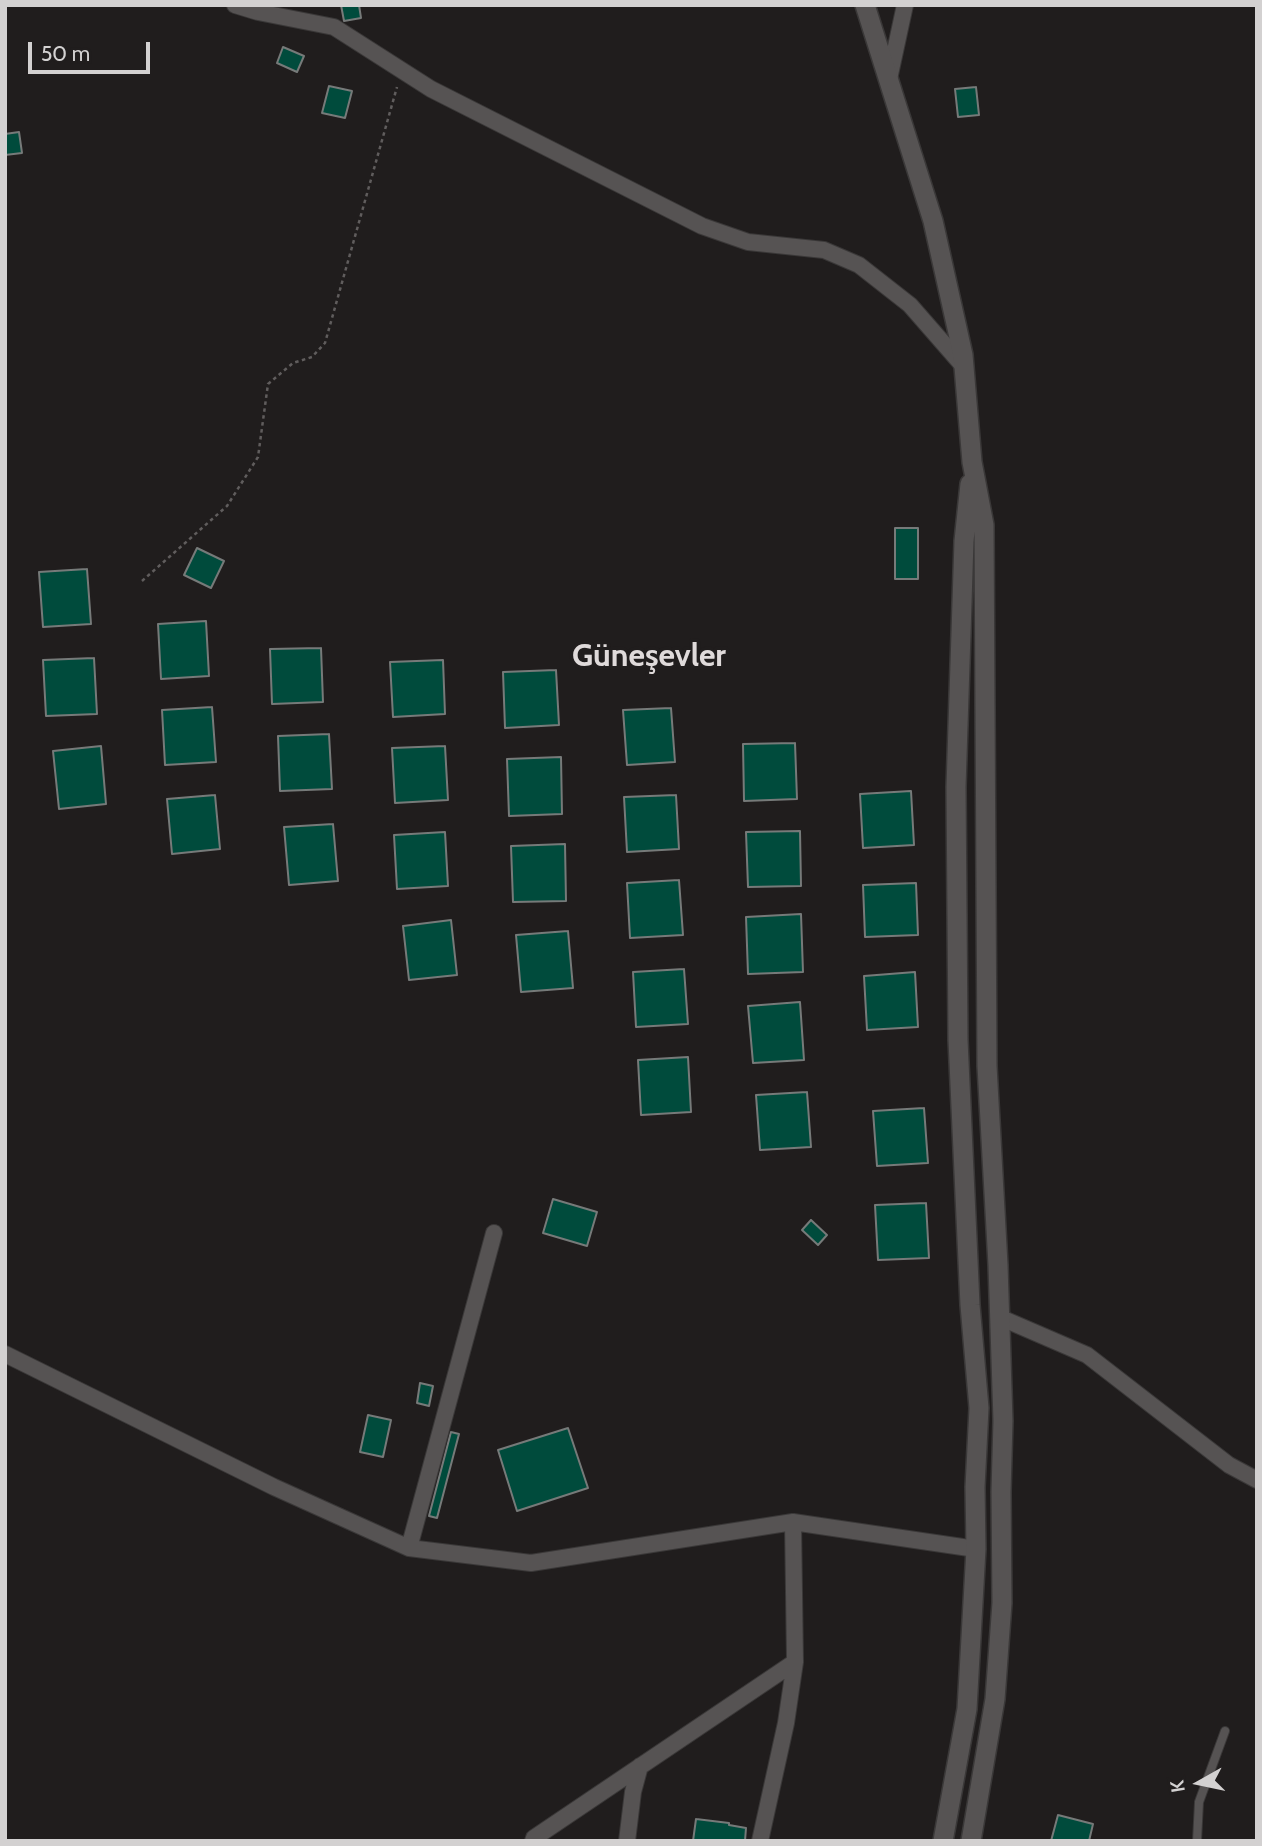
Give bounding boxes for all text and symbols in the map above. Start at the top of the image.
scale bar [32,28,154,72]
text: 50 m [41,41,90,66]
district label: Güneşevler [572,638,726,676]
north arrow [1164,1748,1234,1818]
text: K [1165,1779,1190,1794]

